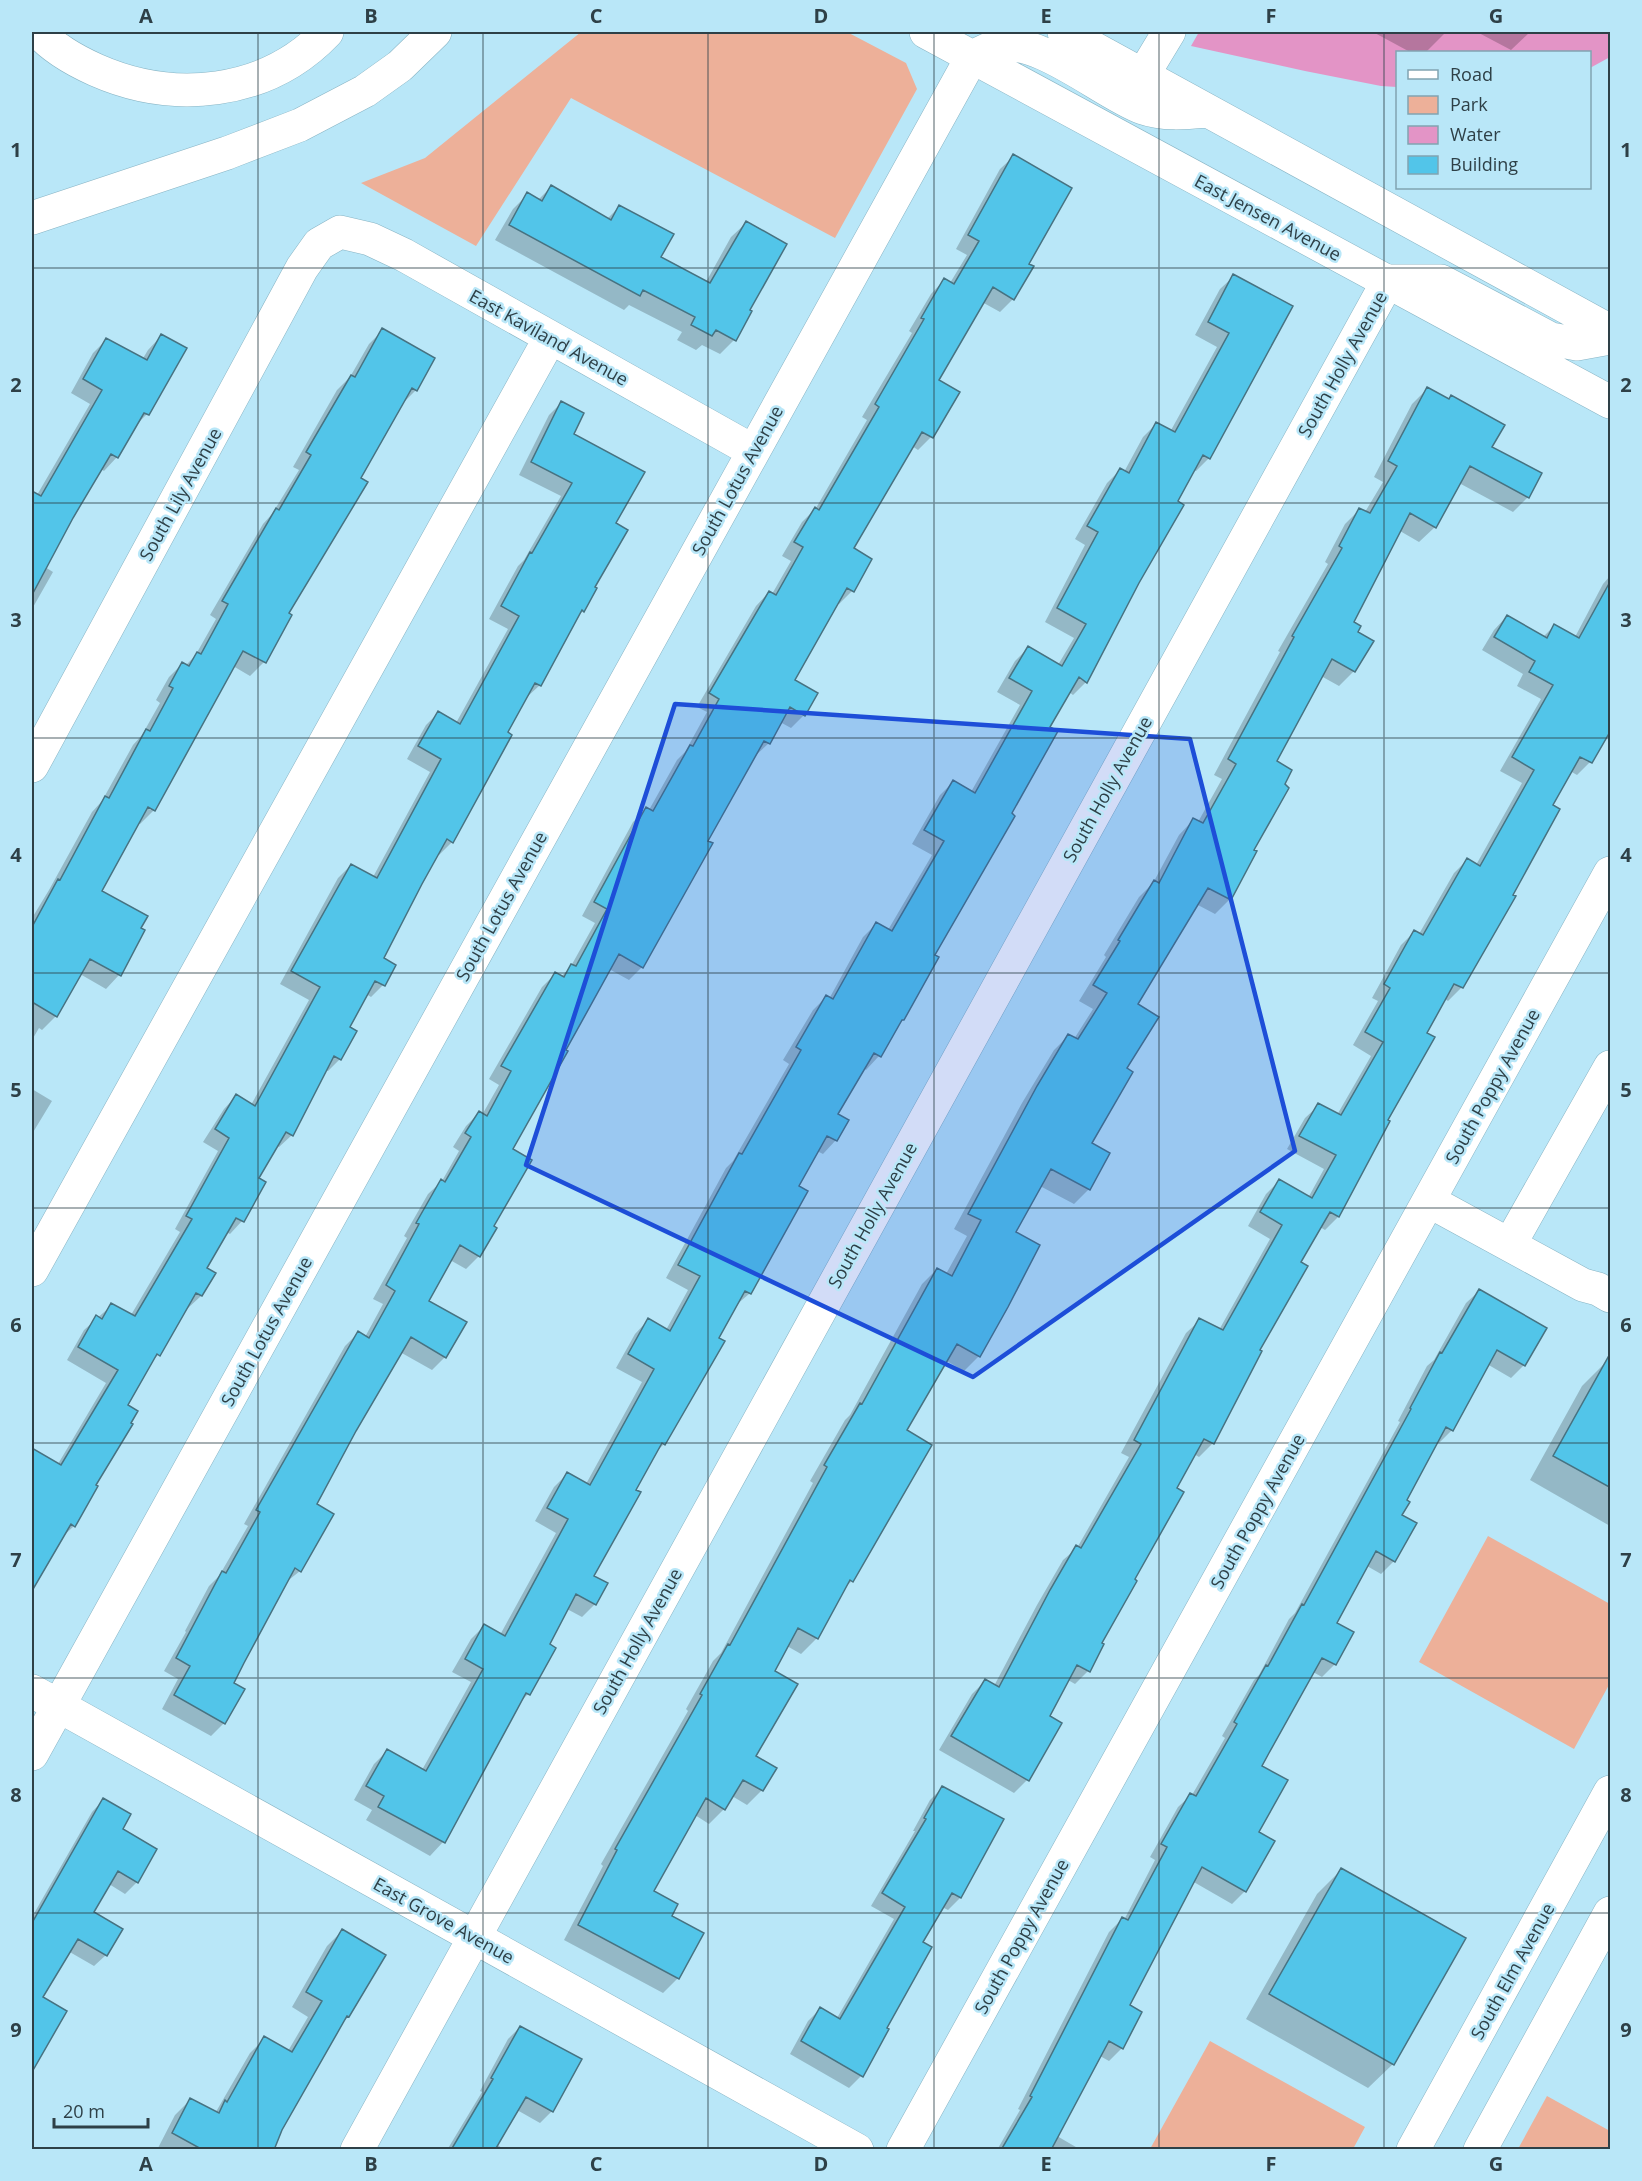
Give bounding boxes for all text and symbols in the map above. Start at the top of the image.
text: A [139,2,153,29]
text: B [364,2,378,29]
text: C [590,2,603,29]
text: D [814,2,828,29]
text: E [1040,2,1052,29]
text: F [1266,2,1276,29]
text: G [1489,2,1503,29]
legend [1396,51,1591,189]
text: Road [1450,62,1493,86]
text: Park [1450,92,1488,116]
text: Water [1450,122,1501,146]
text: 1 [10,136,22,163]
text: 1 [1620,136,1632,163]
text: Building [1450,152,1518,176]
street label: East Jensen Avenue [1191,168,1345,266]
street label: East Kaviland Avenue [465,283,633,391]
street label: South Holly Avenue [1292,287,1392,441]
text: 2 [10,371,22,398]
text: 2 [1620,371,1632,398]
street label: South Lotus Avenue [686,401,788,559]
street label: South Lily Avenue [133,423,227,565]
text: 3 [10,606,22,633]
text: 3 [1620,606,1632,633]
street label: South Holly Avenue [1057,712,1157,866]
street label: South Lotus Avenue [450,827,552,985]
text: 4 [10,841,22,868]
text: 4 [1620,841,1632,868]
street label: South Poppy Avenue [1439,1004,1545,1168]
text: 5 [10,1076,22,1103]
text: 5 [1620,1076,1632,1103]
street label: South Holly Avenue [822,1138,922,1292]
street label: South Lotus Avenue [215,1252,317,1410]
text: 6 [10,1311,22,1338]
text: 6 [1620,1311,1632,1338]
street label: South Poppy Avenue [1204,1429,1310,1593]
text: 7 [10,1546,22,1573]
text: 7 [1620,1546,1632,1573]
street label: South Holly Avenue [587,1564,687,1718]
text: 8 [10,1781,22,1808]
text: 8 [1620,1781,1632,1808]
street label: South Poppy Avenue [968,1854,1074,2018]
street label: East Grove Avenue [369,1871,519,1969]
street label: South Elm Avenue [1465,1899,1559,2043]
text: 9 [10,2016,22,2043]
text: 9 [1620,2016,1632,2043]
scale bar [54,2091,148,2129]
text: 20 m [63,2099,105,2123]
text: A [139,2150,153,2177]
text: B [364,2150,378,2177]
text: C [590,2150,603,2177]
text: D [814,2150,828,2177]
text: E [1040,2150,1052,2177]
text: F [1266,2150,1276,2177]
text: G [1489,2150,1503,2177]

